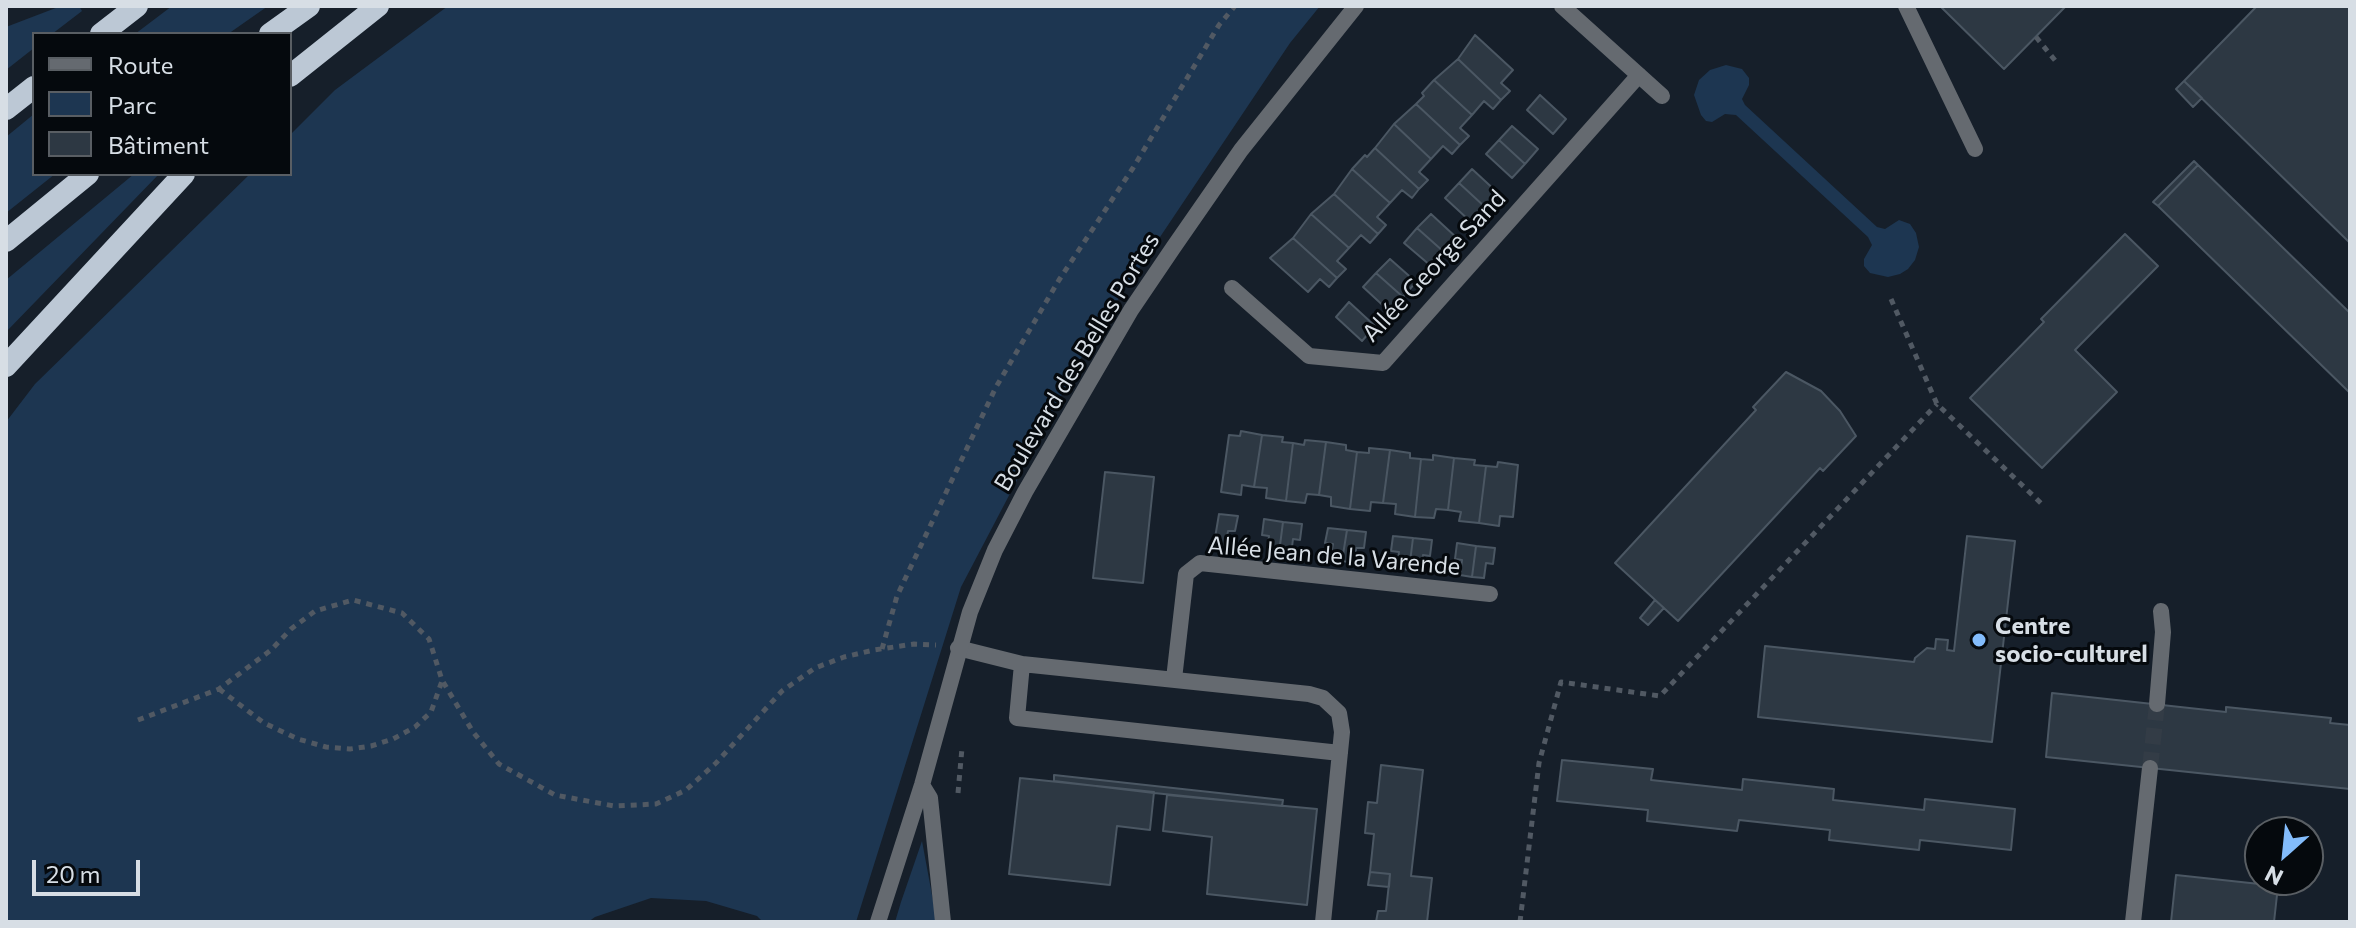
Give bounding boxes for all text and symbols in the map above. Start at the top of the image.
legend [32,32,292,176]
text: Route [108,50,173,79]
text: Parc [108,90,157,119]
text: Bâtiment [108,130,209,159]
street label: Allée George Sand [1356,184,1512,348]
street label: Boulevard des Belles Portes [988,228,1166,496]
street label: Allée Jean de la Varende [1207,531,1461,581]
place label: Centre socio-culturel [1995,612,2148,668]
marker: Centre socio-culturel [1970,631,1988,649]
north arrow [2244,816,2324,896]
scale bar [36,844,144,894]
text: 20 m [46,859,100,888]
text: N [2260,860,2287,892]

